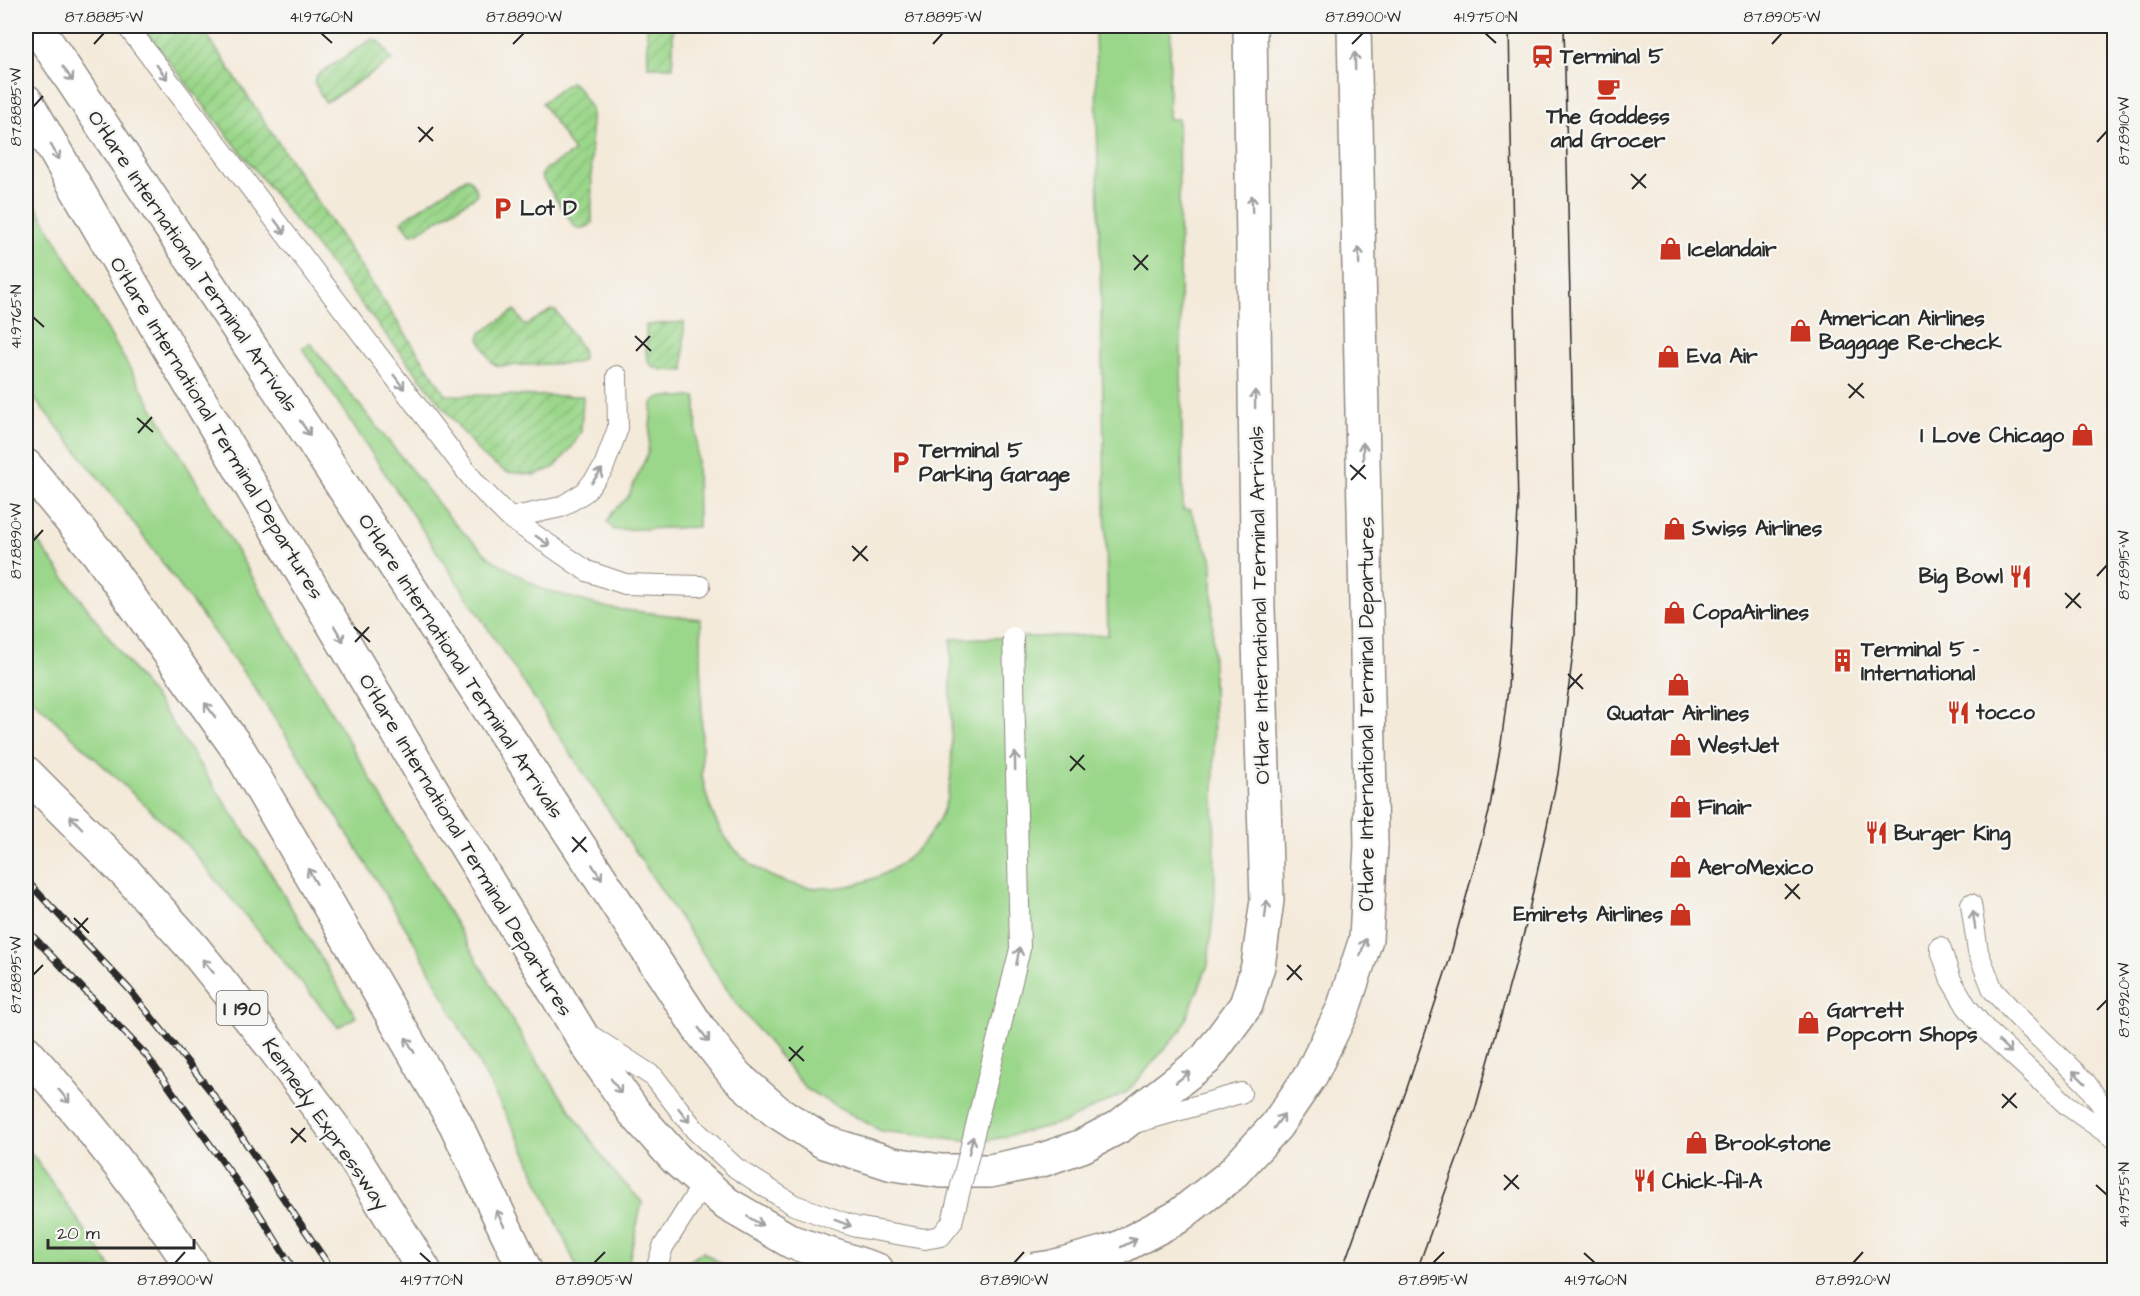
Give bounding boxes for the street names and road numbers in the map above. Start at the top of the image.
street label: O'Hare International Terminal Arrivals [80,105,305,418]
street label: O'Hare International Terminal Departures [102,252,331,606]
street label: O'Hare International Terminal Arrivals [1242,425,1277,785]
street label: O'Hare International Terminal Arrivals [351,508,570,825]
street label: O'Hare International Terminal Departures [1352,517,1382,911]
street label: O'Hare International Terminal Departures [351,669,580,1023]
road number: I 190 [216,991,268,1025]
street label: Kennedy Expressway [253,1032,396,1218]

